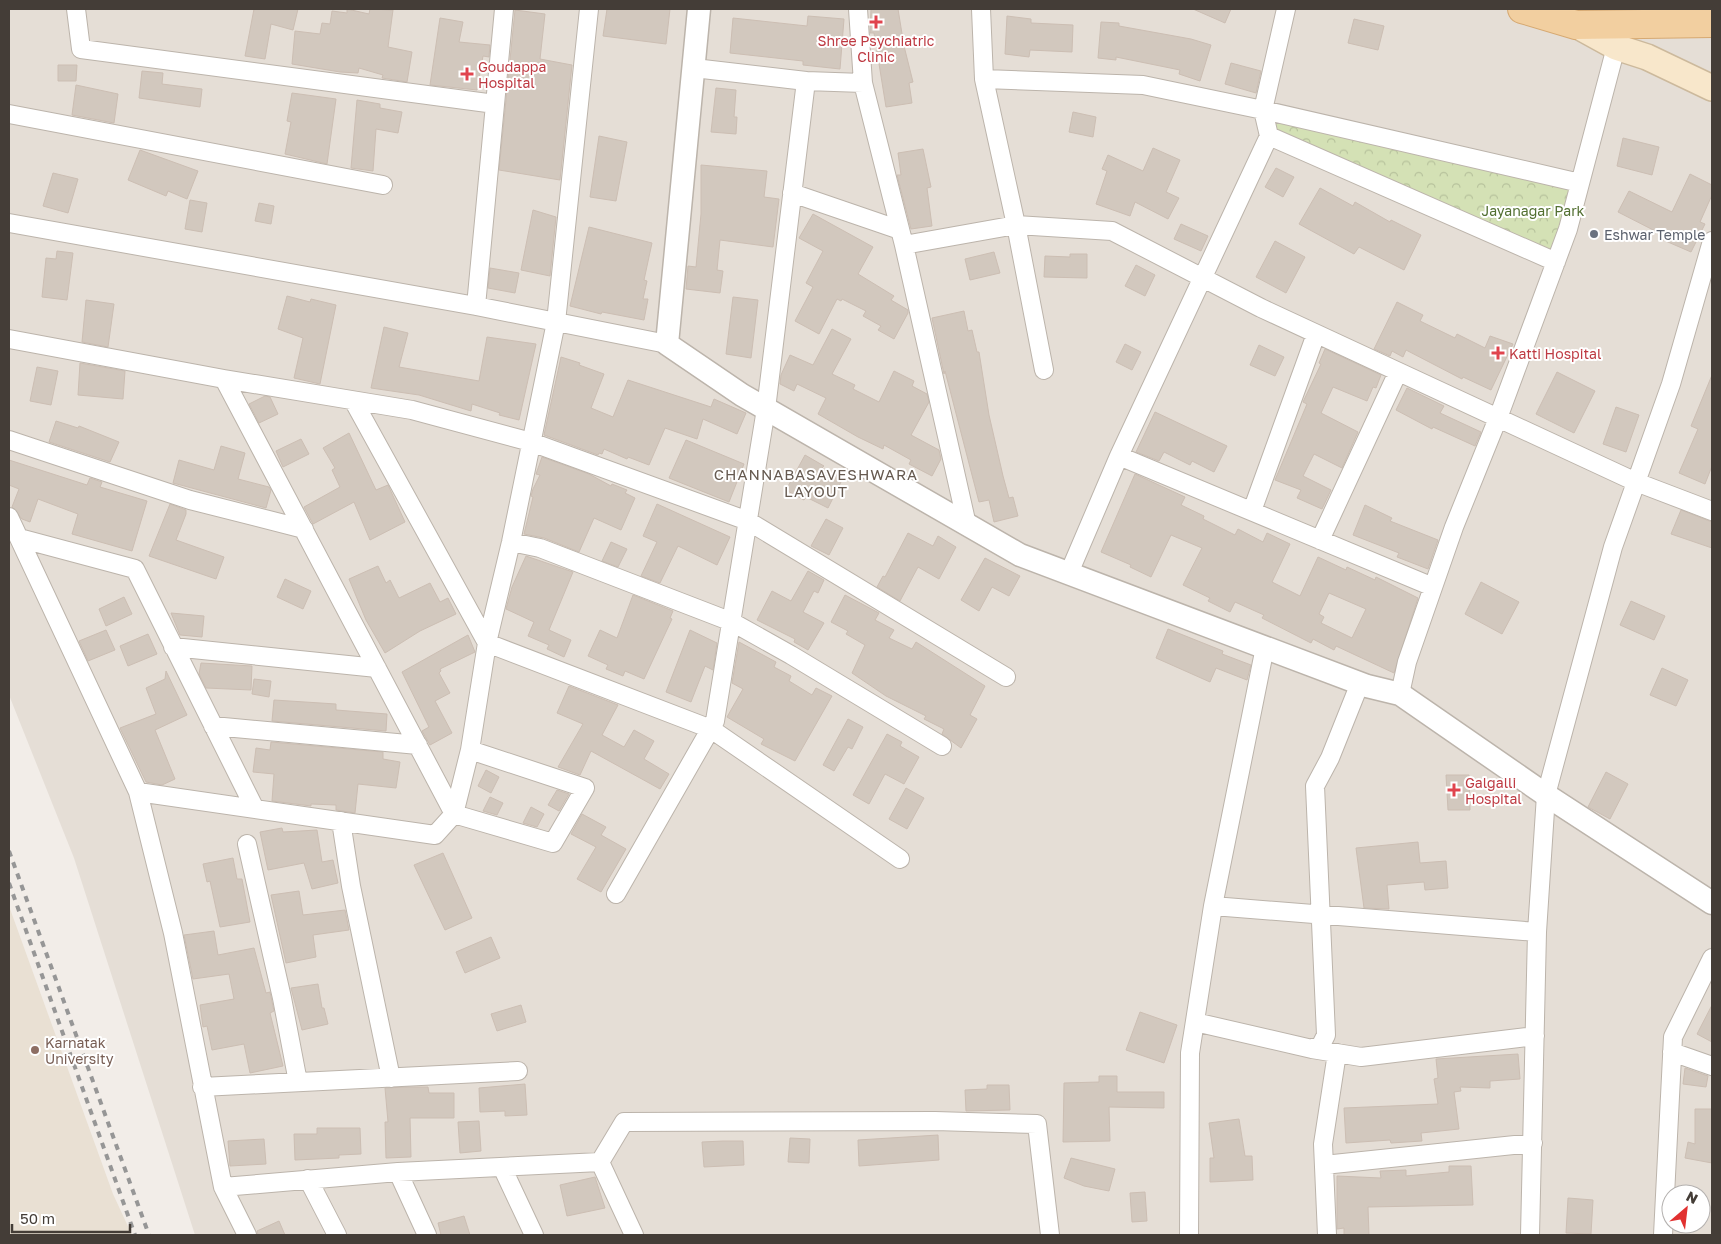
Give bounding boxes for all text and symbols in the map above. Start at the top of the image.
marker: Shree Psychiatric Clinic [869,15,883,29]
place label: Shree Psychiatric Clinic [818,32,935,65]
place label: Goudappa Hospital [478,58,546,91]
marker: Goudappa Hospital [460,67,474,81]
park label: Jayanagar Park [1481,202,1585,219]
place label: Eshwar Temple [1604,226,1705,243]
marker: Eshwar Temple [1588,228,1600,240]
place label: Katti Hospital [1509,345,1601,362]
marker: Katti Hospital [1491,346,1505,360]
district label: CHANNABASAVESHWARA LAYOUT [714,465,918,500]
place label: Galgalli Hospital [1465,774,1522,807]
marker: Galgalli Hospital [1447,783,1461,797]
place label: Karnatak University [45,1034,114,1067]
marker: Karnatak University [29,1044,41,1056]
north arrow [1661,1184,1711,1234]
text: N [1684,1187,1701,1207]
scale bar [12,1202,130,1234]
text: 50 m [20,1209,55,1227]

